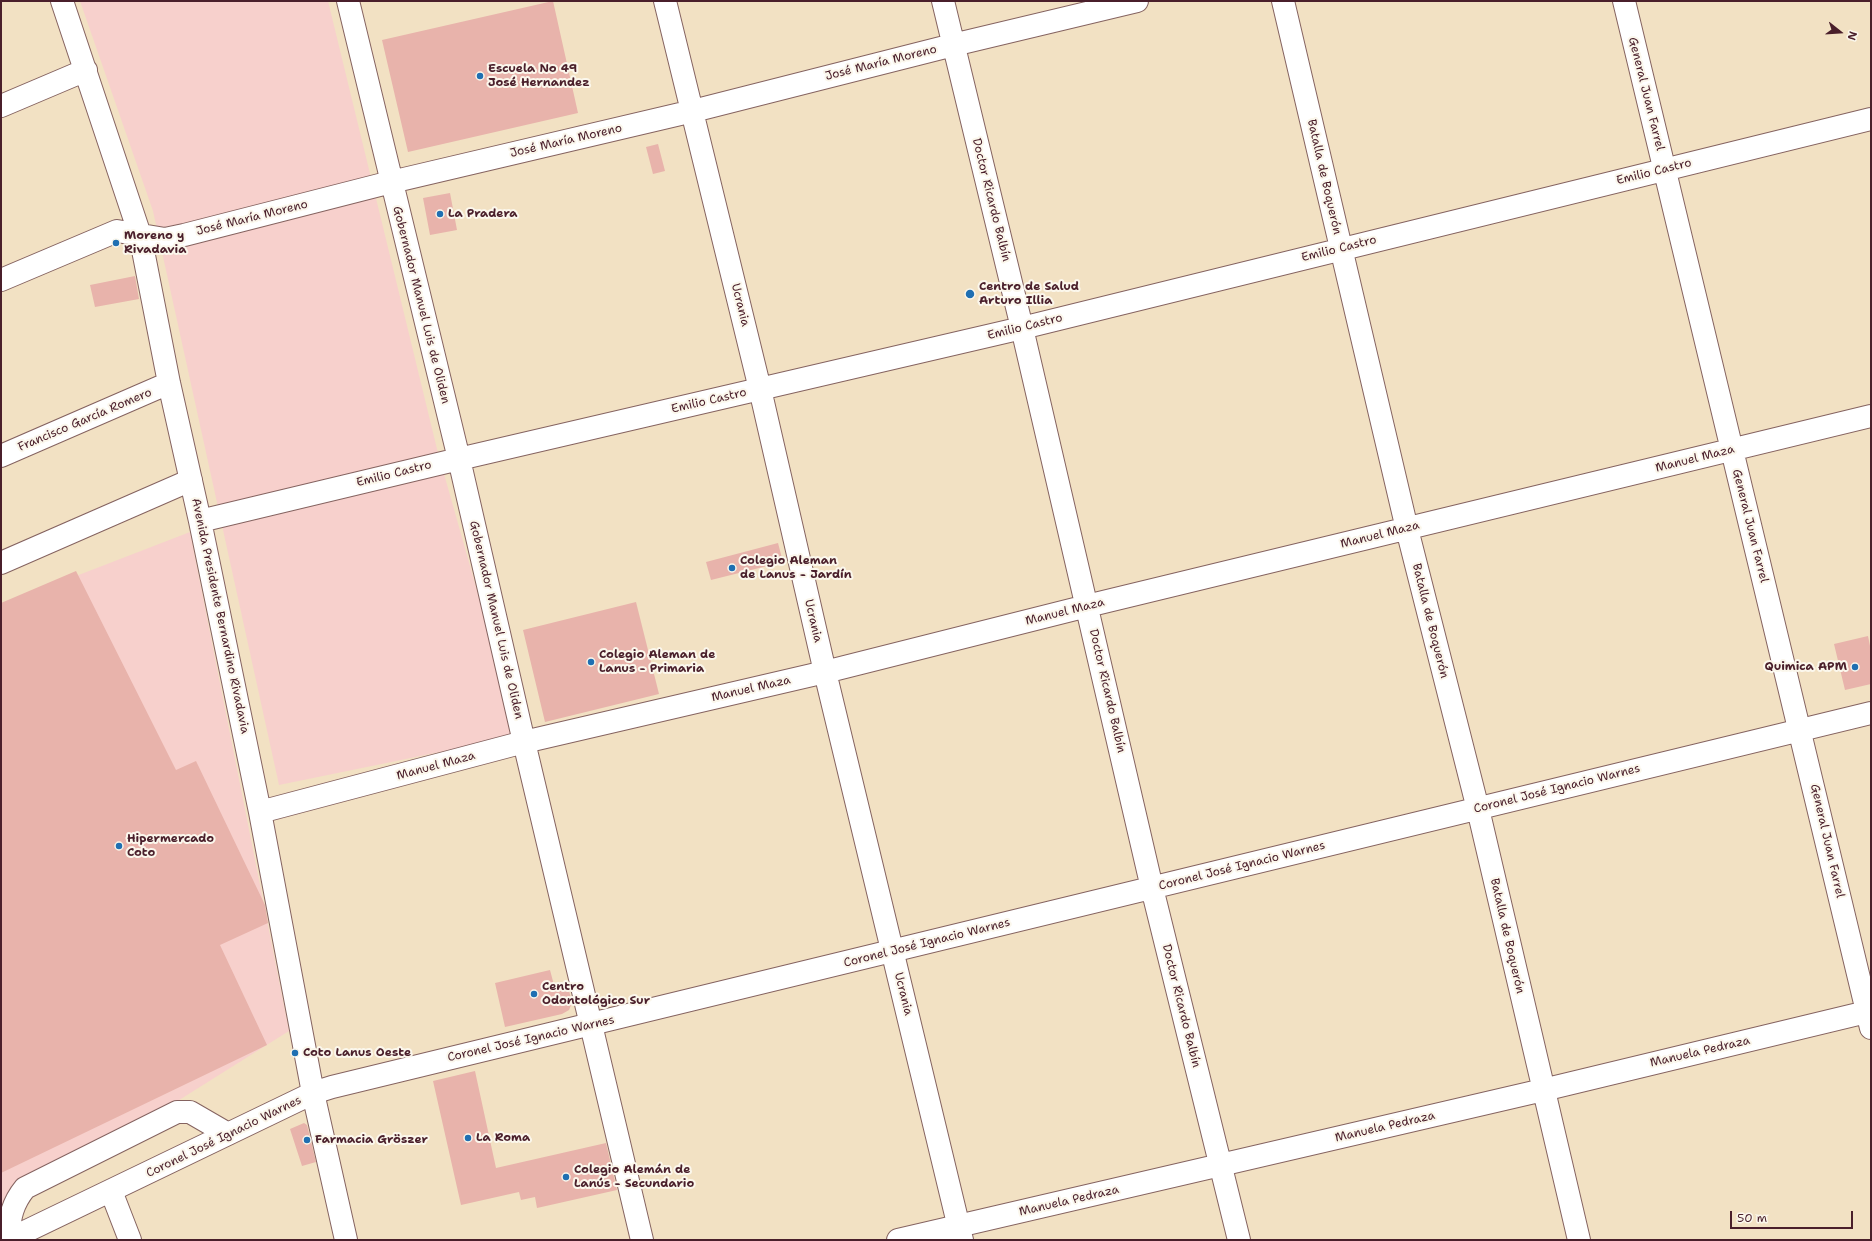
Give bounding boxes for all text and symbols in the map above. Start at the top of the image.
north arrow [1820,12,1860,52]
text: N [1844,29,1860,42]
street label: General Juan Farrel [1625,36,1667,152]
street label: José María Moreno [824,42,938,84]
place label: Escuela No 49 José Hernandez [488,62,590,90]
marker: Escuela No 49 José Hernandez [475,71,485,81]
street label: Batalla de Boquerón [1304,118,1344,236]
street label: José María Moreno [509,121,623,161]
street label: Doctor Ricardo Balbín [969,137,1013,263]
street label: Emilio Castro [1615,156,1693,188]
street label: José María Moreno [195,197,309,239]
street label: Gobernador Manuel Luis de Oliden [389,205,453,405]
place label: La Pradera [448,207,517,221]
marker: La Pradera [435,209,445,219]
place label: Moreno y Rivadavia [124,229,186,257]
street label: Emilio Castro [1300,233,1378,265]
marker: Moreno y Rivadavia [111,238,121,248]
place label: Centro de Salud Arturo Illia [979,280,1079,308]
street label: Ucrania [728,282,752,328]
marker: Centro de Salud Arturo Illia [964,288,976,300]
street label: Emilio Castro [986,311,1064,343]
street label: Francisco García Romero [16,385,154,455]
street label: Emilio Castro [670,385,748,417]
street label: Manuel Maza [1654,442,1736,476]
street label: Emilio Castro [355,458,433,490]
street label: General Juan Farrel [1729,468,1771,584]
street label: Avenida Presidente Bernardino Rivadavia [188,497,252,735]
street label: Manuel Maza [1339,518,1421,552]
street label: Gobernador Manuel Luis de Oliden [466,519,526,721]
place label: Colegio Aleman de Lanus - Jardín [740,554,852,582]
street label: Batalla de Boquerón [1409,562,1451,680]
marker: Colegio Aleman de Lanus - Jardín [727,563,737,573]
street label: Manuel Maza [1024,595,1106,629]
street label: Ucrania [801,598,825,644]
street label: Doctor Ricardo Balbín [1086,628,1128,754]
place label: Colegio Aleman de Lanus - Primaria [599,648,715,676]
marker: Colegio Aleman de Lanus - Primaria [586,657,596,667]
place label: Quimica APM [1764,660,1847,674]
marker: Quimica APM [1850,662,1860,672]
street label: Manuel Maza [710,673,792,705]
street label: Manuel Maza [395,749,477,783]
street label: Coronel José Ignacio Warnes [1472,761,1642,817]
street label: General Juan Farrel [1807,783,1847,899]
place label: Hipermercado Coto [127,832,214,860]
street label: Coronel José Ignacio Warnes [1157,838,1327,894]
marker: Hipermercado Coto [114,841,124,851]
street label: Batalla de Boquerón [1487,877,1527,995]
street label: Coronel José Ignacio Warnes [842,915,1012,971]
street label: Doctor Ricardo Balbín [1159,943,1203,1069]
street label: Ucrania [891,971,915,1017]
place label: Centro Odontológico Sur [542,980,650,1008]
marker: Centro Odontológico Sur [529,989,539,999]
street label: Coronel José Ignacio Warnes [446,1013,616,1065]
street label: Manuela Pedraza [1649,1034,1751,1070]
place label: Coto Lanus Oeste [303,1046,411,1060]
marker: Coto Lanus Oeste [290,1048,300,1058]
street label: Coronel José Ignacio Warnes [144,1093,304,1181]
street label: Manuela Pedraza [1334,1109,1436,1145]
place label: La Roma [476,1131,530,1145]
place label: Farmacia Gröszer [315,1133,428,1147]
marker: La Roma [463,1133,473,1143]
marker: Farmacia Gröszer [302,1135,312,1145]
place label: Colegio Alemán de Lanús - Secundario [574,1163,694,1191]
marker: Colegio Alemán de Lanús - Secundario [561,1172,571,1182]
street label: Manuela Pedraza [1018,1183,1120,1219]
scale bar [1732,1203,1855,1229]
text: 50 m [1737,1210,1767,1226]

